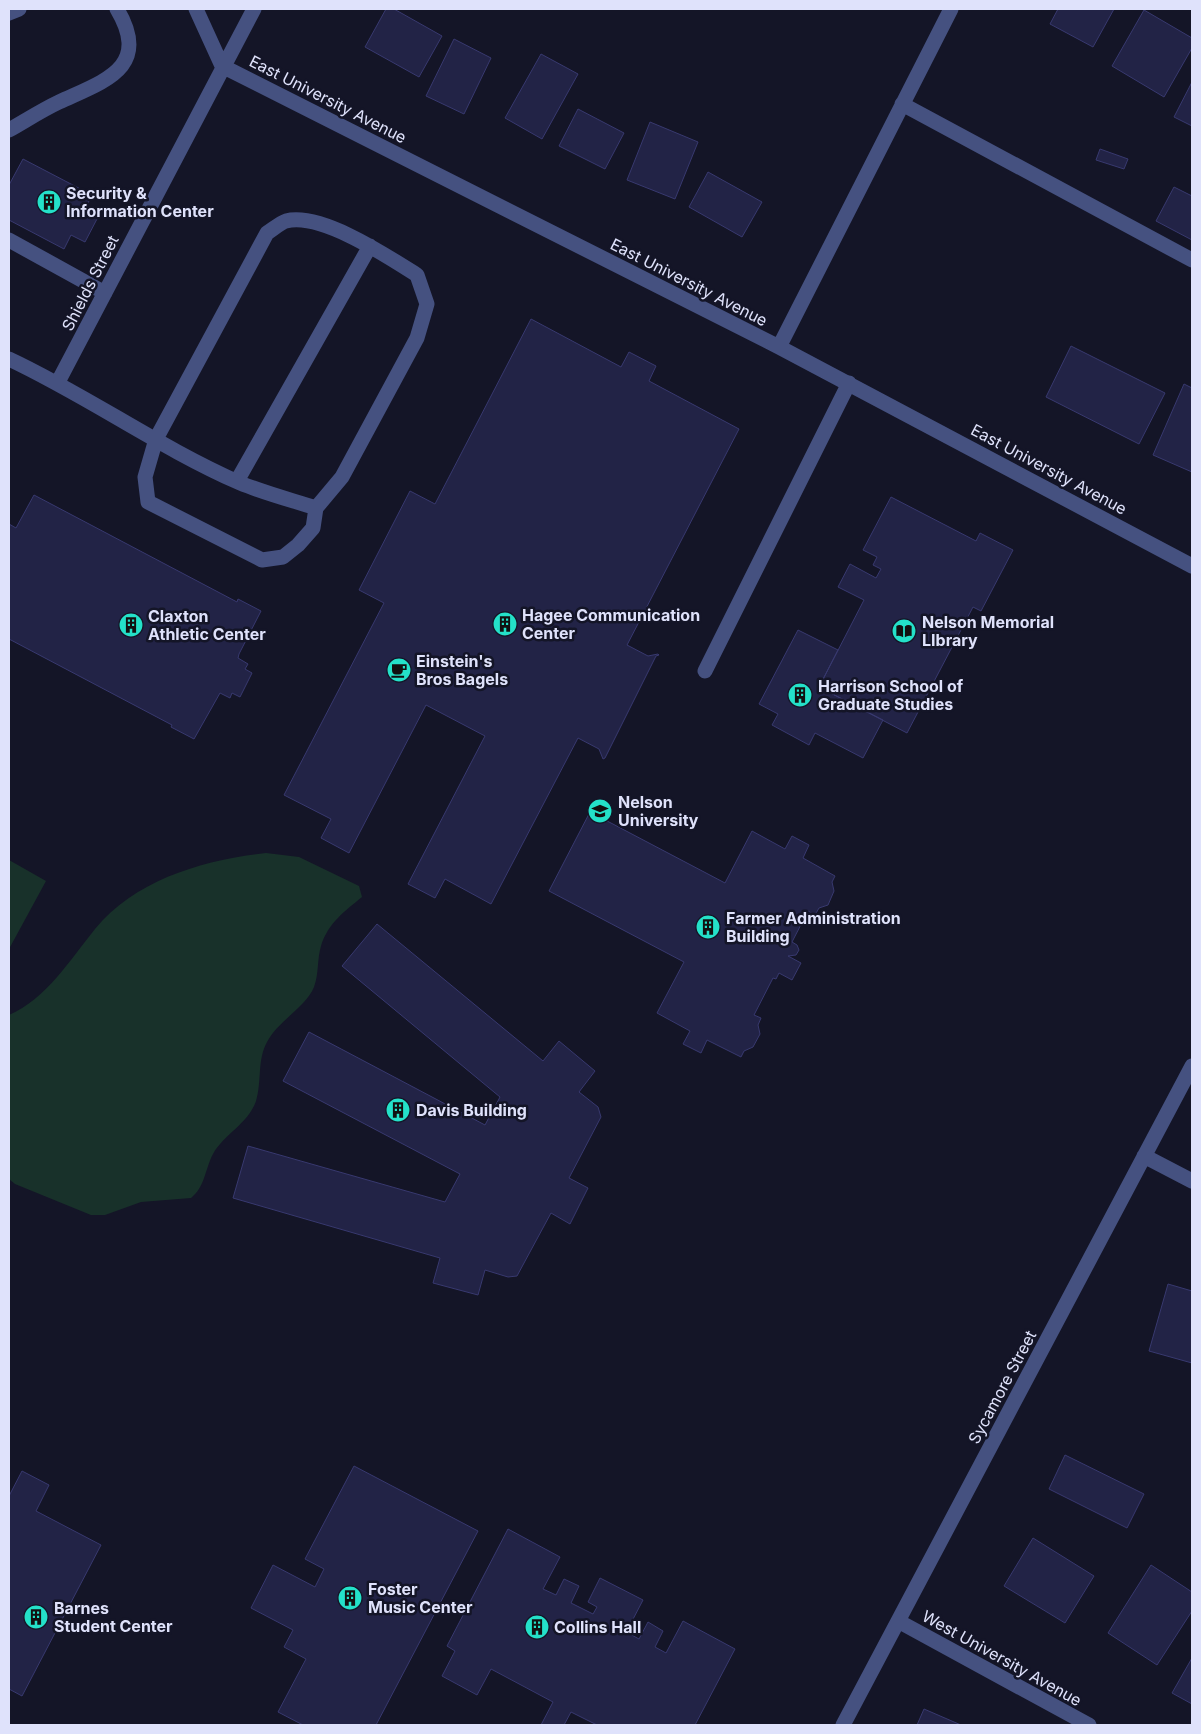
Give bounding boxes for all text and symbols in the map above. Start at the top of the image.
street label: East University Avenue [246,51,410,147]
place label: Security & Information Center [66,183,214,221]
building icon: Security & Information Center [36,189,62,215]
street label: Shields Street [57,232,123,334]
street label: East University Avenue [607,234,771,330]
street label: East University Avenue [968,419,1130,519]
place label: Hagee Communication Center [522,605,700,643]
place label: Claxton Athletic Center [148,606,266,644]
building icon: Hagee Communication Center [492,611,518,637]
building icon: Claxton Athletic Center [118,612,144,638]
place label: Nelson Memorial LIbrary [922,612,1054,650]
library icon: Nelson Memorial LIbrary [891,618,917,644]
place label: Einstein's Bros Bagels [416,651,508,689]
cafe icon: Einstein's Bros Bagels [386,657,412,683]
place label: Harrison School of Graduate Studies [818,676,964,714]
building icon: Harrison School of Graduate Studies [787,682,813,708]
place label: Nelson University [618,792,699,830]
school or university icon: Nelson University [587,798,613,824]
place label: Farmer Administration Building [726,908,901,946]
building icon: Farmer Administration Building [695,914,721,940]
building icon: Davis Building [385,1097,411,1123]
place label: Davis Building [416,1100,527,1120]
street label: Sycamore Street [964,1327,1040,1447]
place label: Foster Music Center [368,1579,473,1617]
building icon: Foster Music Center [337,1585,363,1611]
place label: Barnes Student Center [54,1598,173,1636]
building icon: Barnes Student Center [23,1604,49,1630]
street label: West University Avenue [919,1606,1085,1710]
building icon: Collins Hall [524,1614,550,1640]
place label: Collins Hall [554,1617,641,1637]

